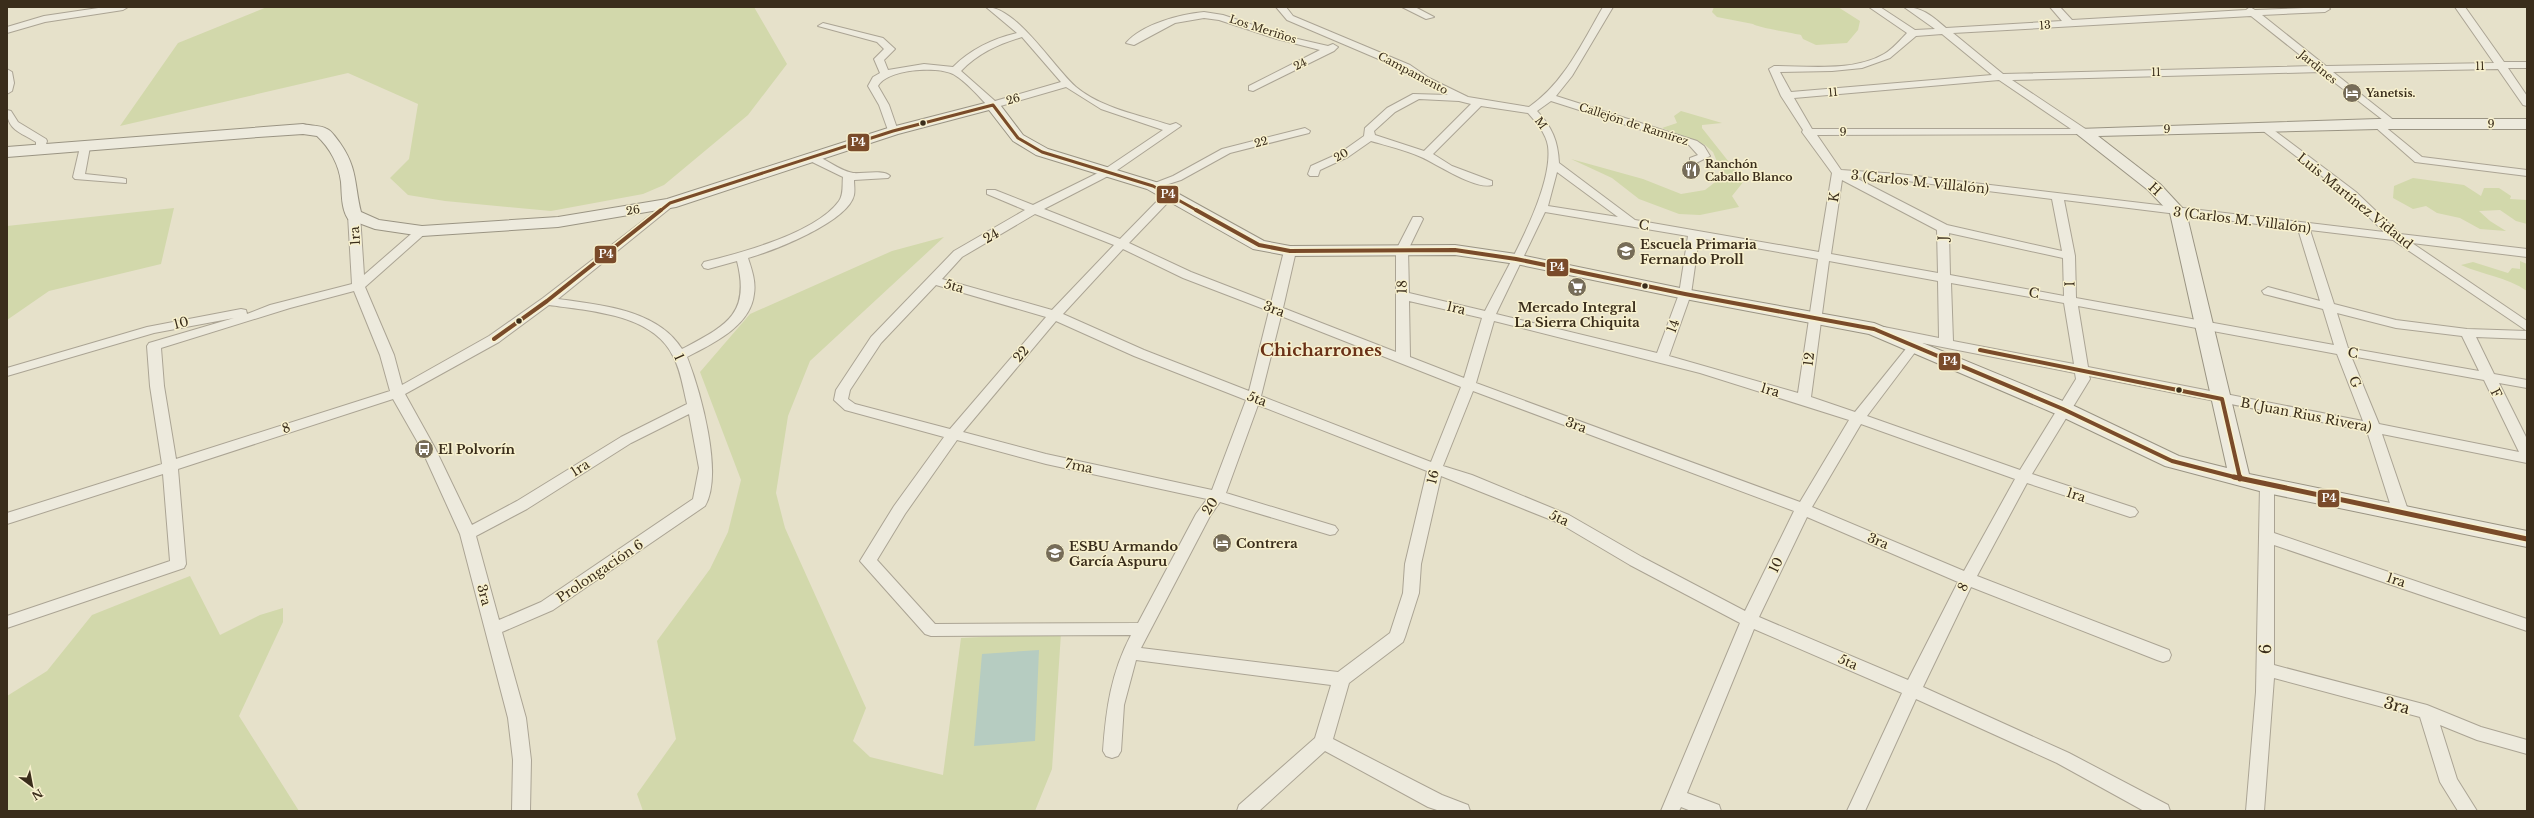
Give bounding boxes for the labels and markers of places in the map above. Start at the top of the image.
hotel icon: Yanetsis. [2341,82,2363,104]
place label: Yanetsis. [2365,86,2416,100]
unlabelled marker [918,118,928,128]
place label: Ranchón Caballo Blanco [1705,157,1792,184]
restaurant icon: Ranchón Caballo Blanco [1680,159,1702,181]
place label: Escuela Primaria Fernando Proll [1640,236,1757,268]
school or university icon: Escuela Primaria Fernando Proll [1615,240,1637,262]
supermarket icon: Mercado Integral La Sierra Chiquita [1566,276,1588,298]
unlabelled marker [1640,281,1650,291]
place label: Mercado Integral La Sierra Chiquita [1514,299,1640,331]
unlabelled marker [514,316,524,326]
unlabelled marker [2174,385,2184,395]
bus stop icon: El Polvorín [413,438,435,460]
place label: El Polvorín [438,441,516,458]
hotel icon: Contrera [1211,532,1233,554]
place label: Contrera [1236,535,1298,552]
place label: ESBU Armando García Aspuru [1069,538,1178,570]
school or university icon: ESBU Armando García Aspuru [1044,542,1066,564]

